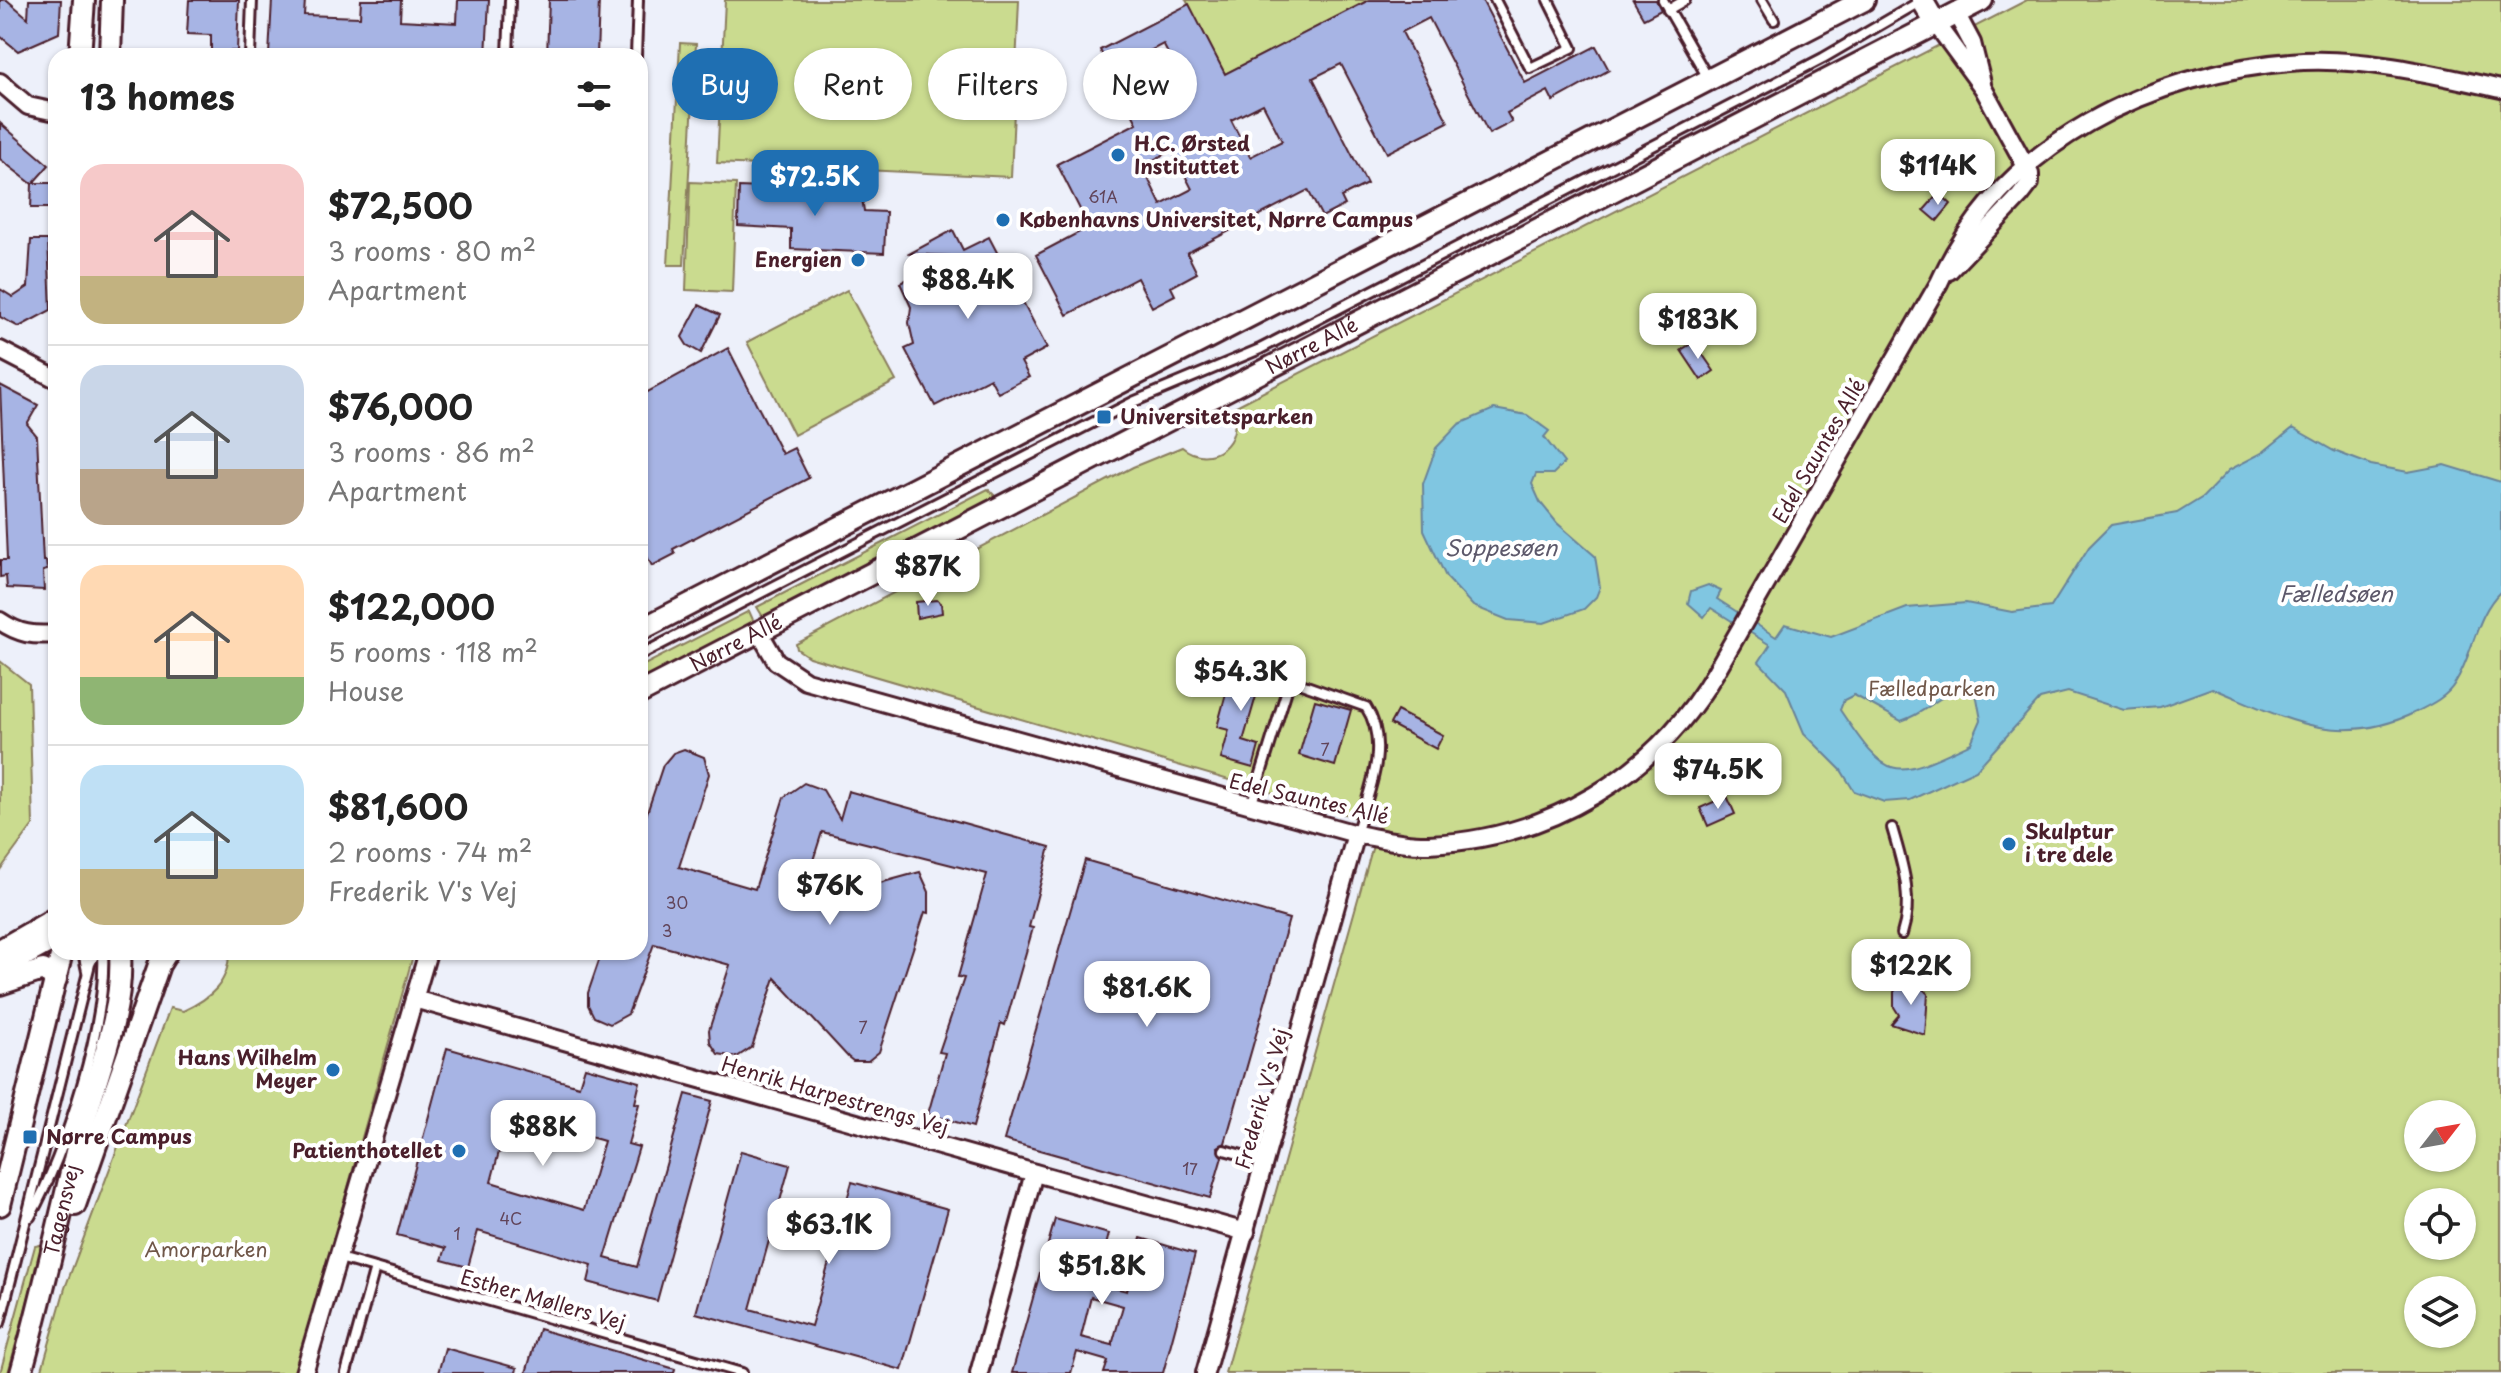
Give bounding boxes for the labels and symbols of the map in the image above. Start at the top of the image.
place label: H.C. Ørsted Instituttet [1134,128,1250,181]
pin: $114K [1882,139,1994,207]
marker: H.C. Ørsted Instituttet [1109,146,1127,164]
pin: $72.5K [750,150,880,218]
house number: 61A [1088,184,1118,208]
place label: Københavns Universitet, Nørre Campus [1019,204,1414,234]
marker: Københavns Universitet, Nørre Campus [994,211,1012,229]
place label: Energien [755,244,842,274]
marker: Energien [849,251,867,269]
pin: $88.4K [903,253,1033,321]
pin: $183K [1642,293,1754,361]
street label: Nørre Allé [1260,309,1363,382]
street label: Edel Sauntes Allé [1764,372,1872,529]
place label: Universitetsparken [1120,401,1313,431]
marker: Universitetsparken [1095,408,1113,426]
water label: Soppesøen [1445,530,1559,563]
pin: $87K [881,540,975,608]
water label: Fælledsøen [2279,576,2394,609]
street label: Nørre Allé [684,606,787,679]
pin: $54.3K [1176,645,1306,713]
park label: Fælledparken [1868,673,1996,703]
house number: 7 [1320,737,1330,761]
pin: $74.5K [1653,743,1783,811]
street label: Edel Sauntes Allé [1226,765,1392,831]
place label: Skulptur i tre dele [2025,816,2114,869]
marker: Skulptur i tre dele [2000,835,2018,853]
pin: $76K [783,859,877,927]
house number: 30 [666,890,688,914]
house number: 3 [662,918,672,942]
pin: $122K [1855,939,1967,1007]
pin: $81.6K [1082,961,1212,1029]
house number: 7 [858,1015,868,1039]
street label: Frederik V's Vej [1227,1025,1295,1173]
place label: Hans Wilhelm Meyer [178,1042,318,1095]
street label: Henrik Harpestrengs Vej [718,1048,952,1142]
marker: Hans Wilhelm Meyer [324,1061,342,1079]
pin: $88K [496,1100,590,1168]
north arrow [2404,1100,2476,1172]
place label: Nørre Campus [46,1121,192,1151]
marker: Nørre Campus [21,1128,39,1146]
place label: Patienthotellet [292,1135,443,1165]
marker: Patienthotellet [450,1142,468,1160]
house number: 17 [1182,1156,1198,1180]
street label: Tagensvej [36,1161,86,1259]
pin: $63.1K [764,1198,894,1266]
house number: 4C [500,1206,522,1230]
house number: 1 [453,1221,461,1245]
park label: Amorparken [144,1234,268,1264]
pin: $51.8K [1037,1239,1167,1307]
street label: Esther Møllers Vej [457,1261,629,1337]

